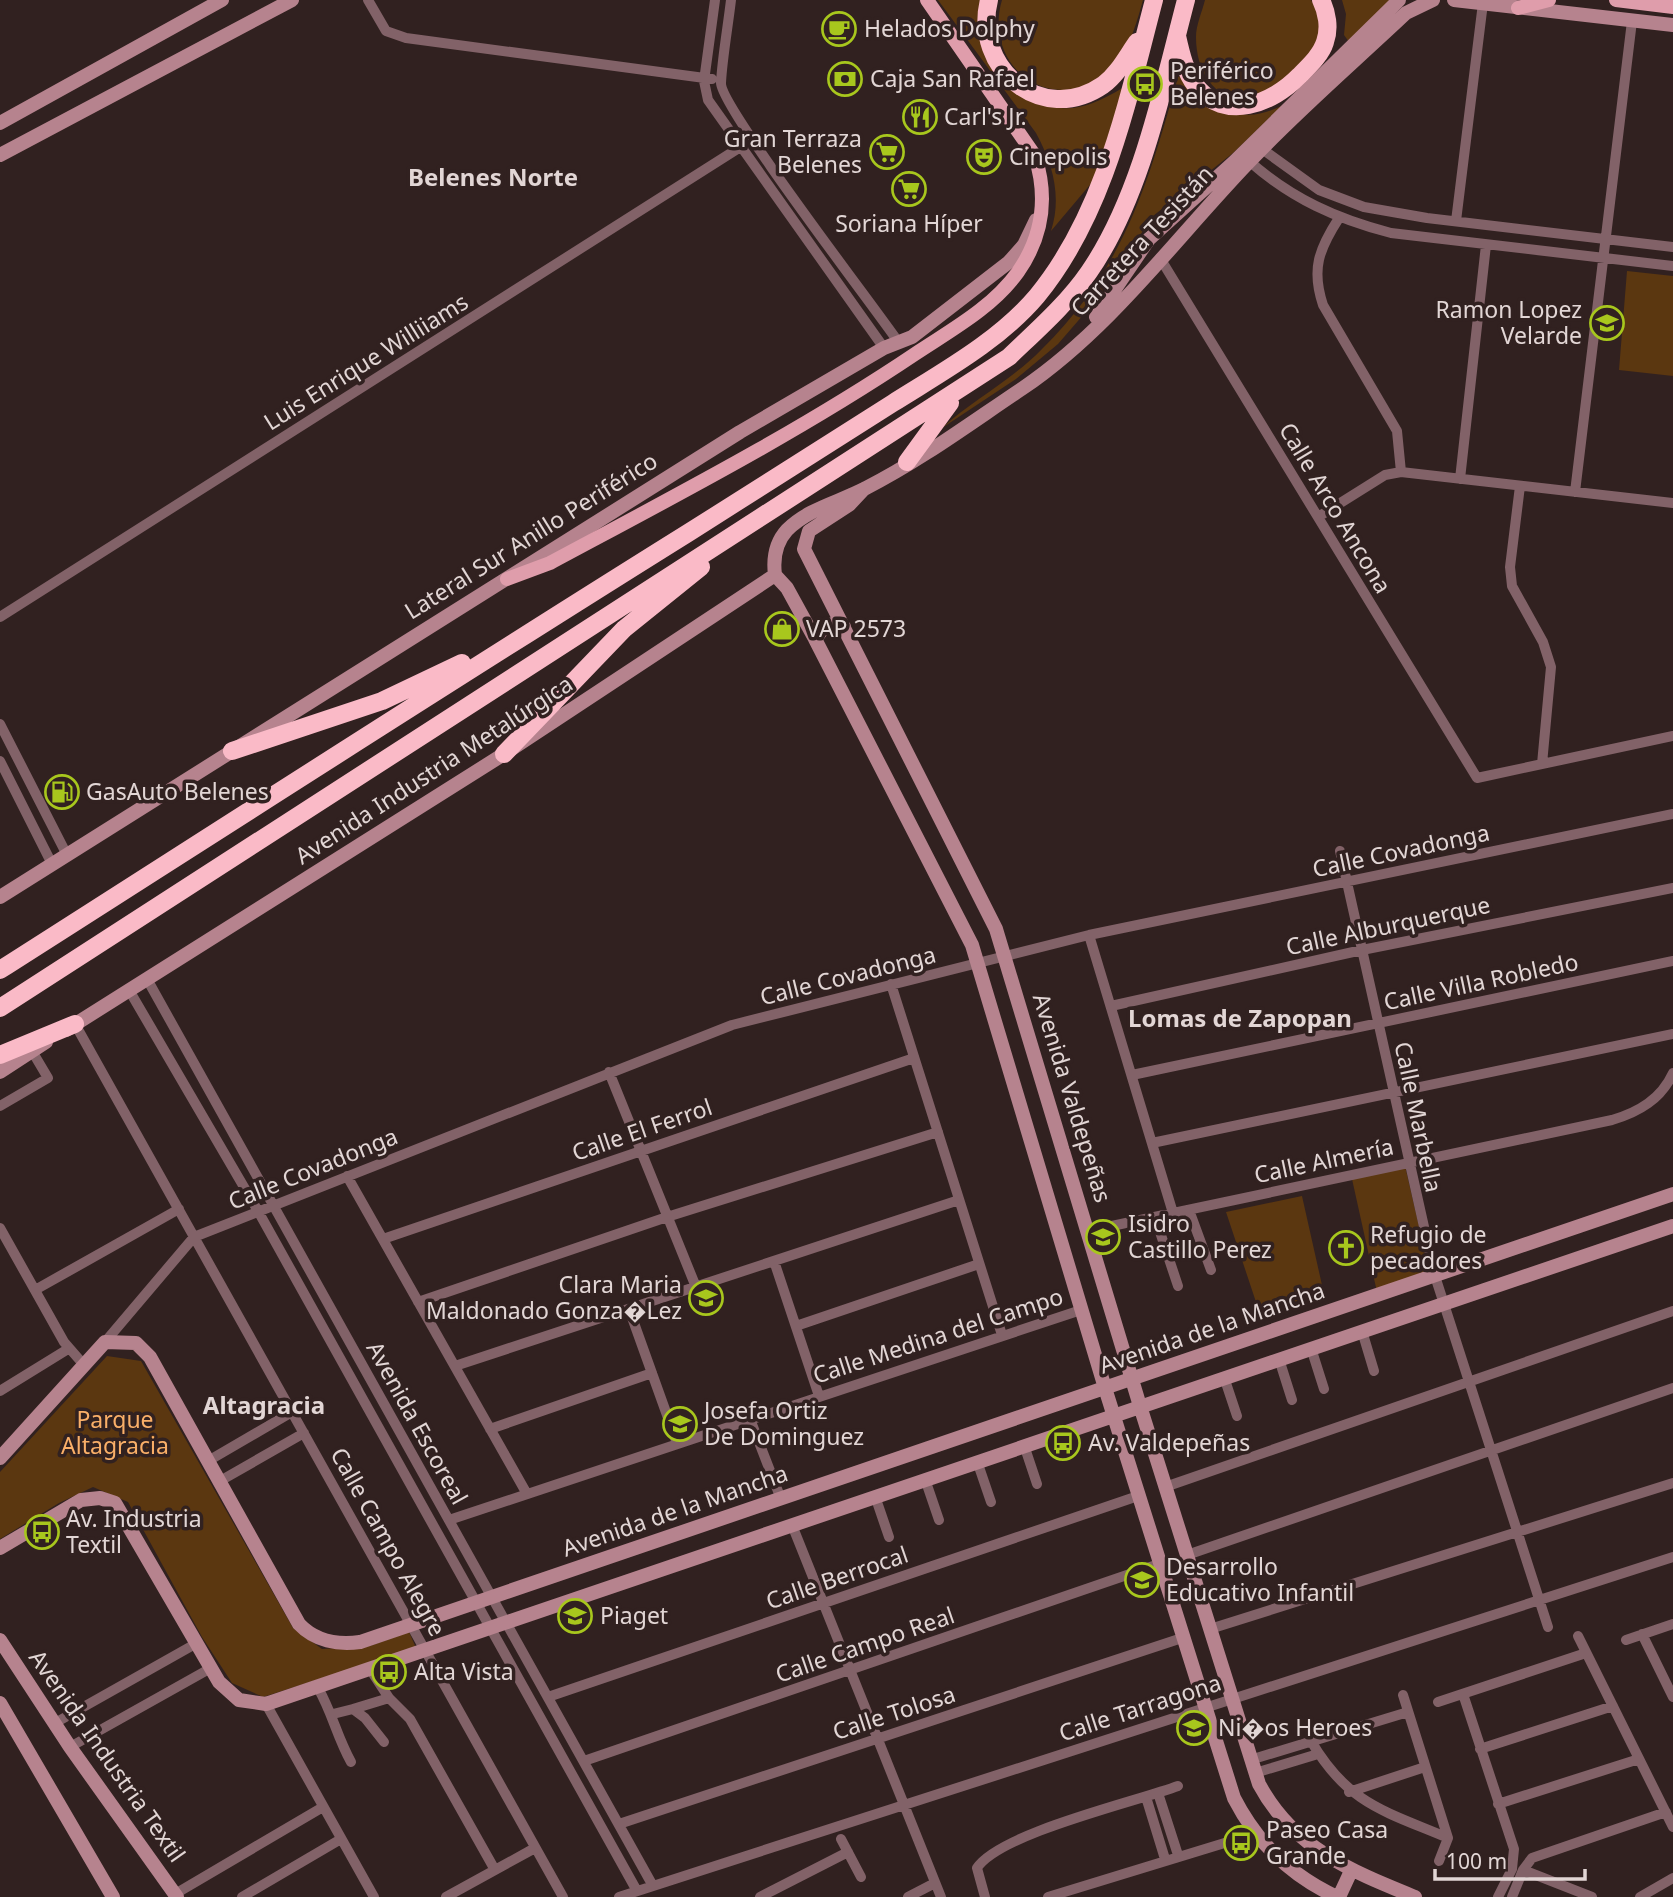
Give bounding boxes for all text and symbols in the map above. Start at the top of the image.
cafe icon: Helados Dolphy [820,10,858,48]
place label: Helados Dolphy [864,12,1035,44]
place label: Periférico Belenes [1170,54,1274,112]
bank icon: Caja San Rafael [826,60,864,98]
place label: Caja San Rafael [870,62,1035,94]
bus stop icon: Periférico Belenes [1126,65,1164,103]
restaurant icon: Carl's Jr. [901,98,939,136]
place label: Carl's Jr. [944,100,1027,132]
place label: Gran Terraza Belenes [724,122,862,180]
supermarket icon: Gran Terraza Belenes [868,133,906,171]
theatre icon: Cinepolis [965,138,1003,176]
place label: Cinepolis [1009,140,1108,172]
street label: Carretera Tesistán [1063,158,1220,323]
district label: Belenes Norte [408,160,578,193]
supermarket icon: Soriana Híper [890,170,928,208]
place label: Soriana Híper [835,207,983,239]
street label: Luis Enrique Williiams [257,285,474,437]
place label: Ramon Lopez Velarde [1436,293,1582,351]
school or university icon: Ramon Lopez Velarde [1588,304,1626,342]
street label: Calle Arco Ancona [1272,416,1400,599]
street label: Lateral Sur Anillo Periférico [398,444,663,626]
shop icon: VAP 2573 [763,610,801,648]
place label: VAP 2573 [806,612,906,644]
street label: Avenida Industria Metalúrgica [288,667,578,871]
fuel station icon: GasAuto Belenes [43,773,81,811]
place label: GasAuto Belenes [86,775,269,807]
street label: Calle Covadonga [1309,816,1492,884]
street label: Calle Alburquerque [1283,888,1493,962]
street label: Calle Covadonga [756,938,939,1012]
street label: Calle Villa Robledo [1381,945,1581,1017]
street label: Avenida Valdepeñas [1026,989,1120,1206]
district label: Lomas de Zapopan [1128,1001,1352,1034]
street label: Calle Marbella [1387,1038,1451,1195]
street label: Calle El Ferrol [567,1090,716,1168]
street label: Calle Covadonga [223,1119,402,1217]
street label: Calle Almería [1251,1130,1396,1190]
place label: Isidro Castillo Perez [1128,1207,1272,1265]
school or university icon: Isidro Castillo Perez [1084,1218,1122,1256]
place label: Refugio de pecadores [1370,1218,1487,1276]
church icon: Refugio de pecadores [1327,1229,1365,1267]
place label: Clara Maria Maldonado Gonza�Lez [426,1268,682,1326]
street label: Avenida de la Mancha [1095,1273,1329,1381]
school or university icon: Clara Maria Maldonado Gonza�Lez [687,1279,725,1317]
street label: Calle Medina del Campo [808,1279,1067,1391]
street label: Avenida Escoreal [360,1335,476,1510]
district label: Altagracia [203,1388,325,1421]
place label: Josefa Ortiz De Dominguez [702,1394,864,1452]
park label: Parque Altagracia [61,1403,169,1461]
school or university icon: Josefa Ortiz De Dominguez [661,1405,699,1443]
bus stop icon: Av. Valdepeñas [1044,1424,1082,1462]
place label: Av. Valdepeñas [1088,1426,1250,1458]
street label: Calle Campo Alegre [324,1441,454,1642]
street label: Avenida de la Mancha [558,1456,792,1564]
place label: Av. Industria Textil [66,1502,202,1560]
bus stop icon: Av. Industria Textil [23,1513,61,1551]
street label: Calle Berrocal [761,1538,912,1616]
place label: Desarrollo Educativo Infantil [1166,1550,1354,1608]
school or university icon: Desarrollo Educativo Infantil [1123,1561,1161,1599]
school or university icon: Piaget [556,1597,594,1635]
street label: Calle Campo Real [771,1598,958,1690]
place label: Piaget [600,1599,668,1631]
street label: Avenida Industria Textil [22,1643,193,1868]
bus stop icon: Alta Vista [370,1653,408,1691]
place label: Alta Vista [414,1655,514,1687]
street label: Calle Tarragona [1055,1666,1225,1748]
street label: Calle Tolosa [828,1677,959,1747]
school or university icon: Ni�os Heroes [1175,1709,1213,1747]
place label: Ni�os Heroes [1218,1711,1372,1743]
place label: Paseo Casa Grande [1266,1813,1388,1871]
bus stop icon: Paseo Casa Grande [1222,1824,1260,1862]
scale bar [1435,1838,1586,1882]
text: 100 m [1446,1847,1507,1875]

